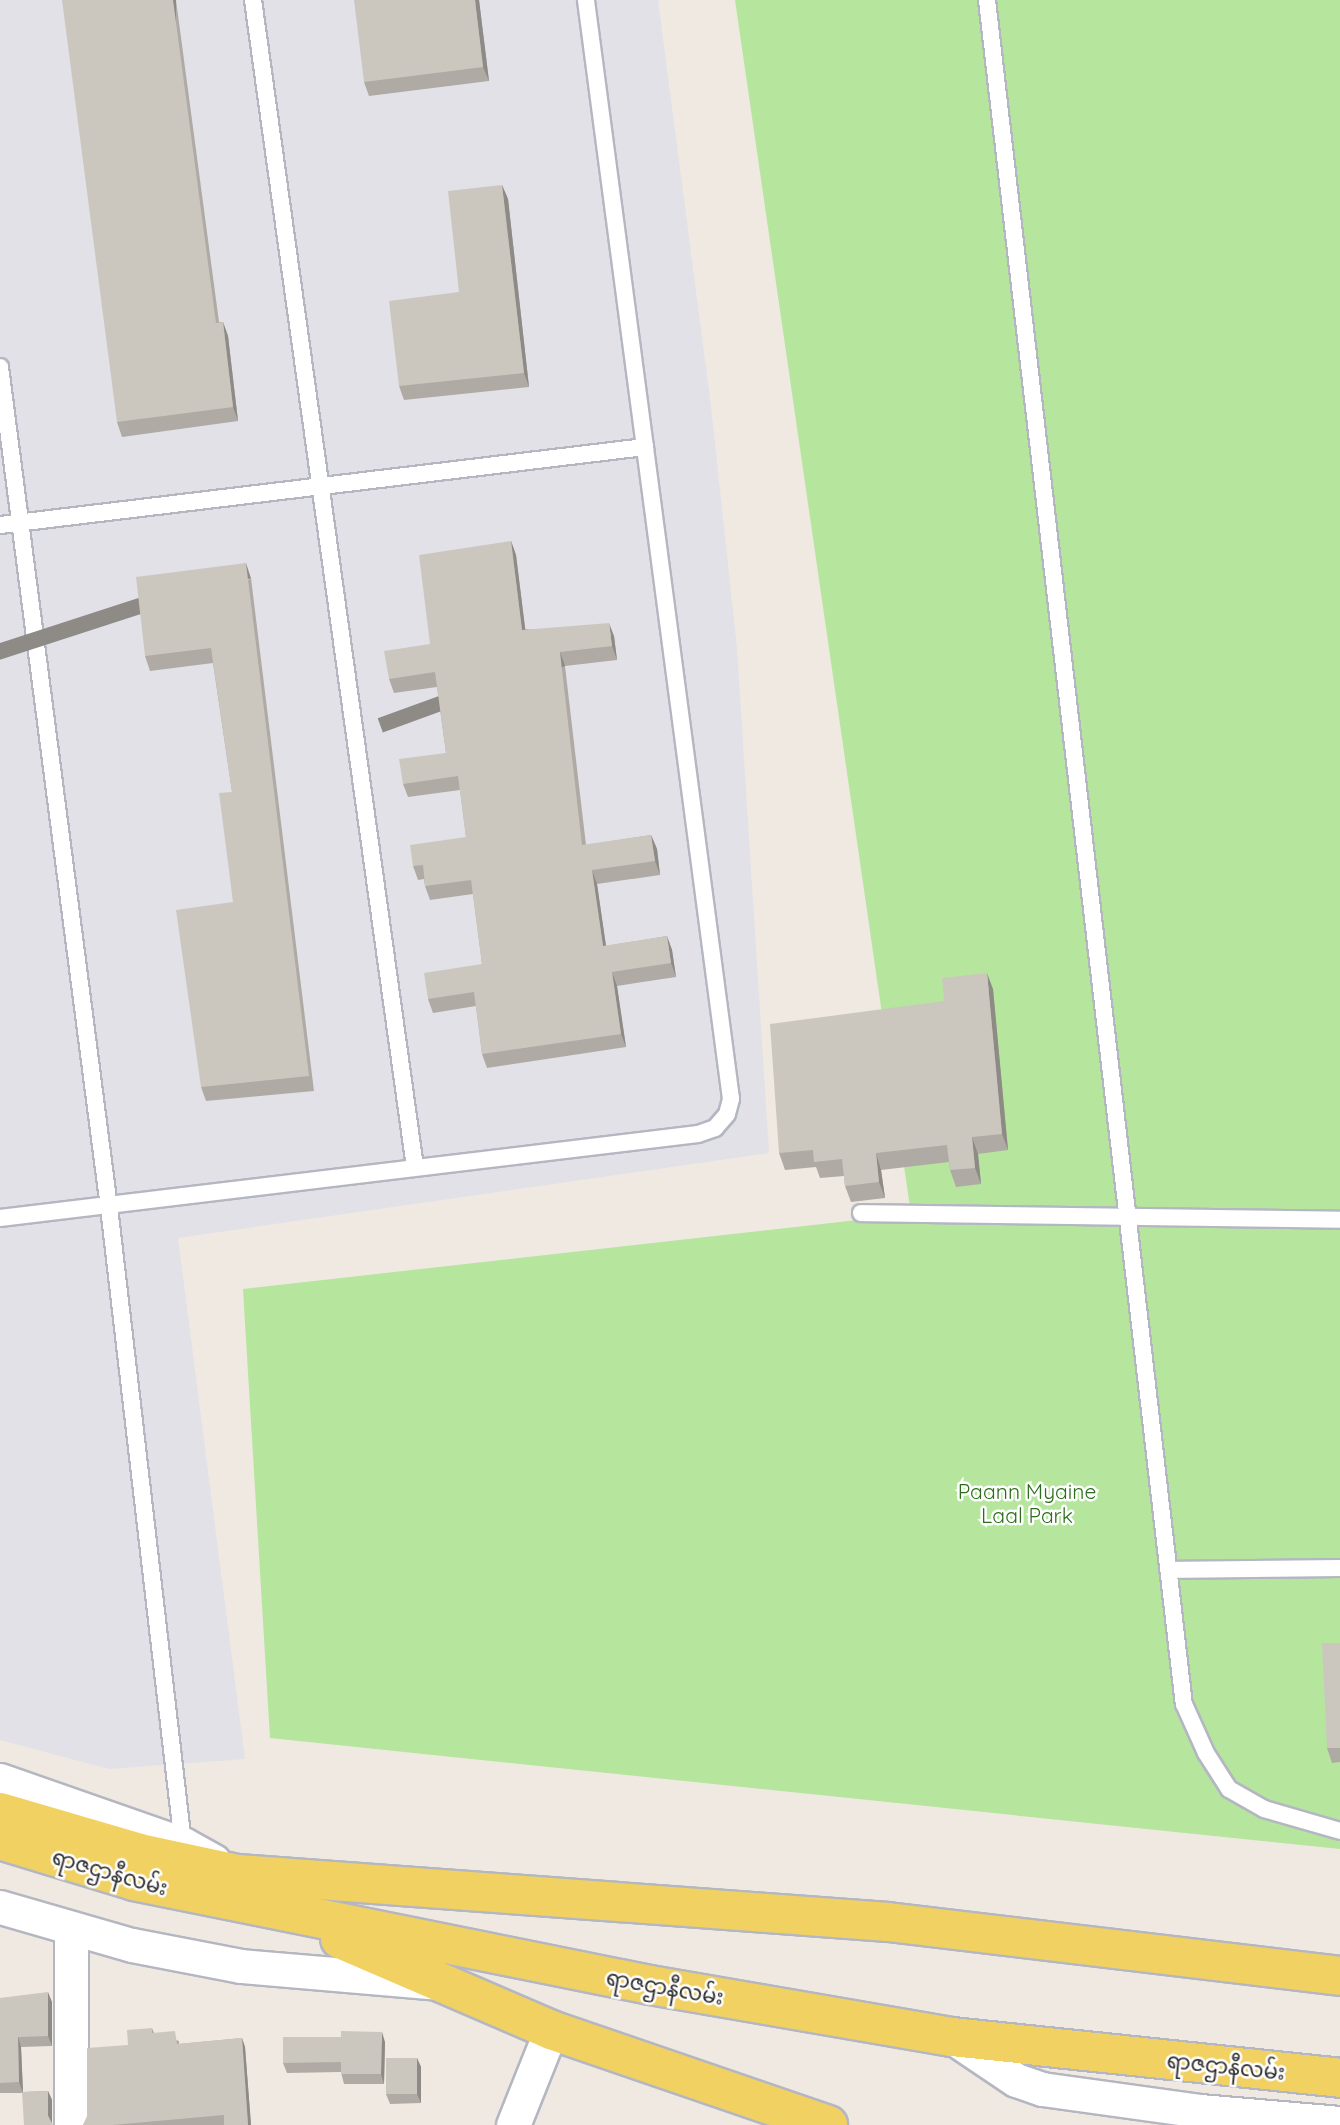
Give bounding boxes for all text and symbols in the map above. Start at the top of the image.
park label: Paann Myaine Laal Park [958,1478,1096,1528]
street label: ရာဇဌာနီလမ်း [49,1844,171,1900]
street label: ရာဇဌာနီလမ်း [604,1964,726,2010]
street label: ရာဇဌာနီလမ်း [1166,2047,1286,2085]

